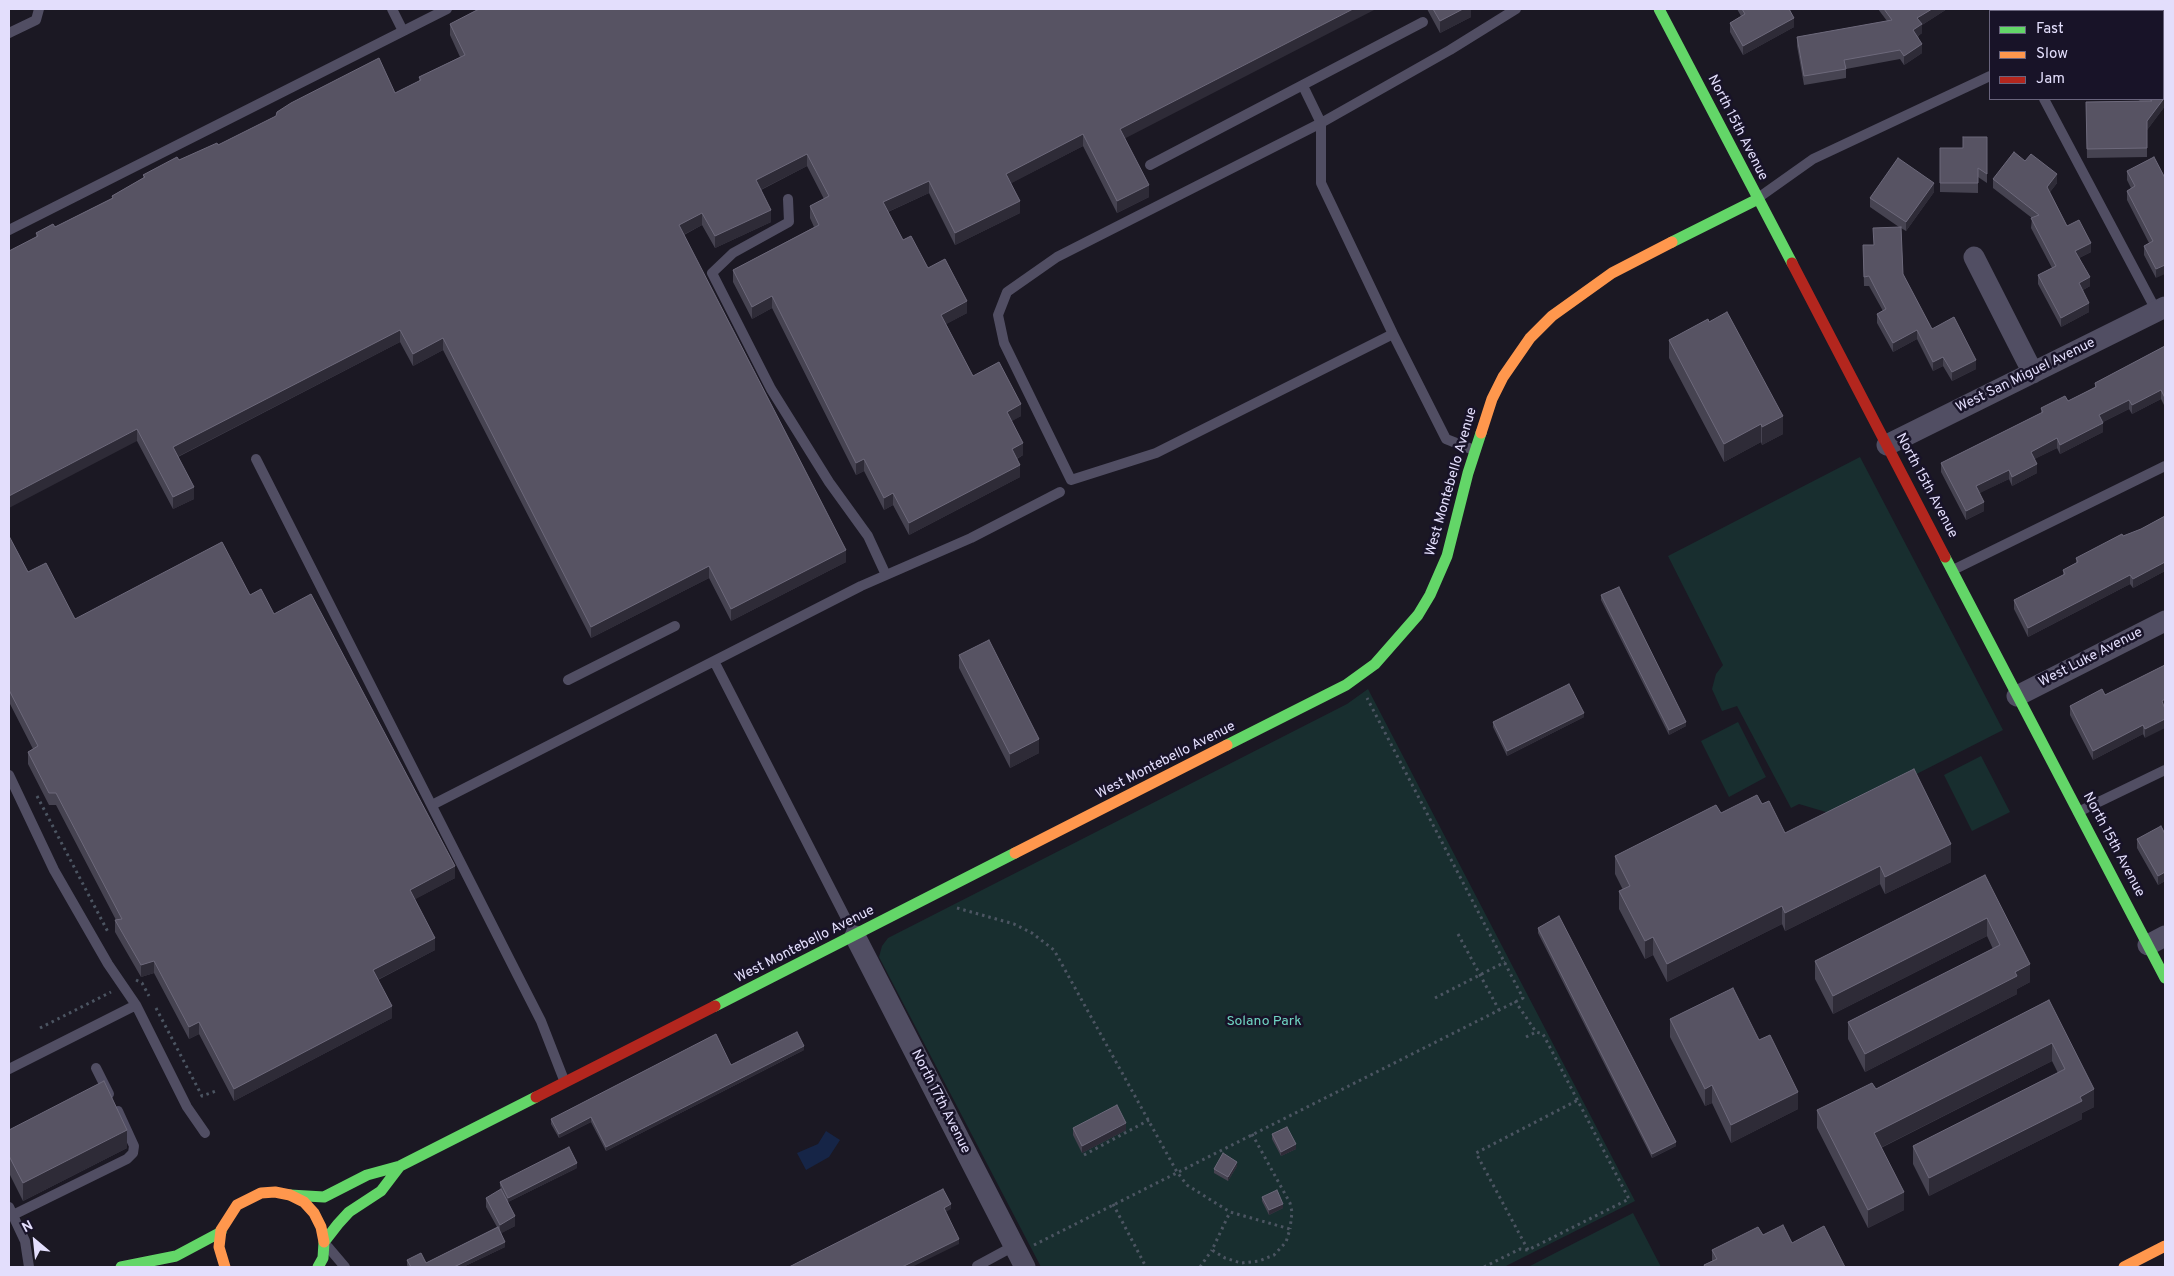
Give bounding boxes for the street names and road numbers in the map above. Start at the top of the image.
street label: North 15th Avenue [1703,72,1771,184]
street label: West San Miguel Avenue [1954,335,2098,417]
street label: West Montebello Avenue [1423,406,1481,558]
street label: North 15th Avenue [1891,431,1961,541]
street label: West Luke Avenue [2036,625,2146,691]
street label: West Montebello Avenue [1094,719,1238,803]
street label: North 15th Avenue [2078,790,2148,900]
street label: West Montebello Avenue [733,903,877,987]
street label: North 17th Avenue [907,1047,973,1157]

